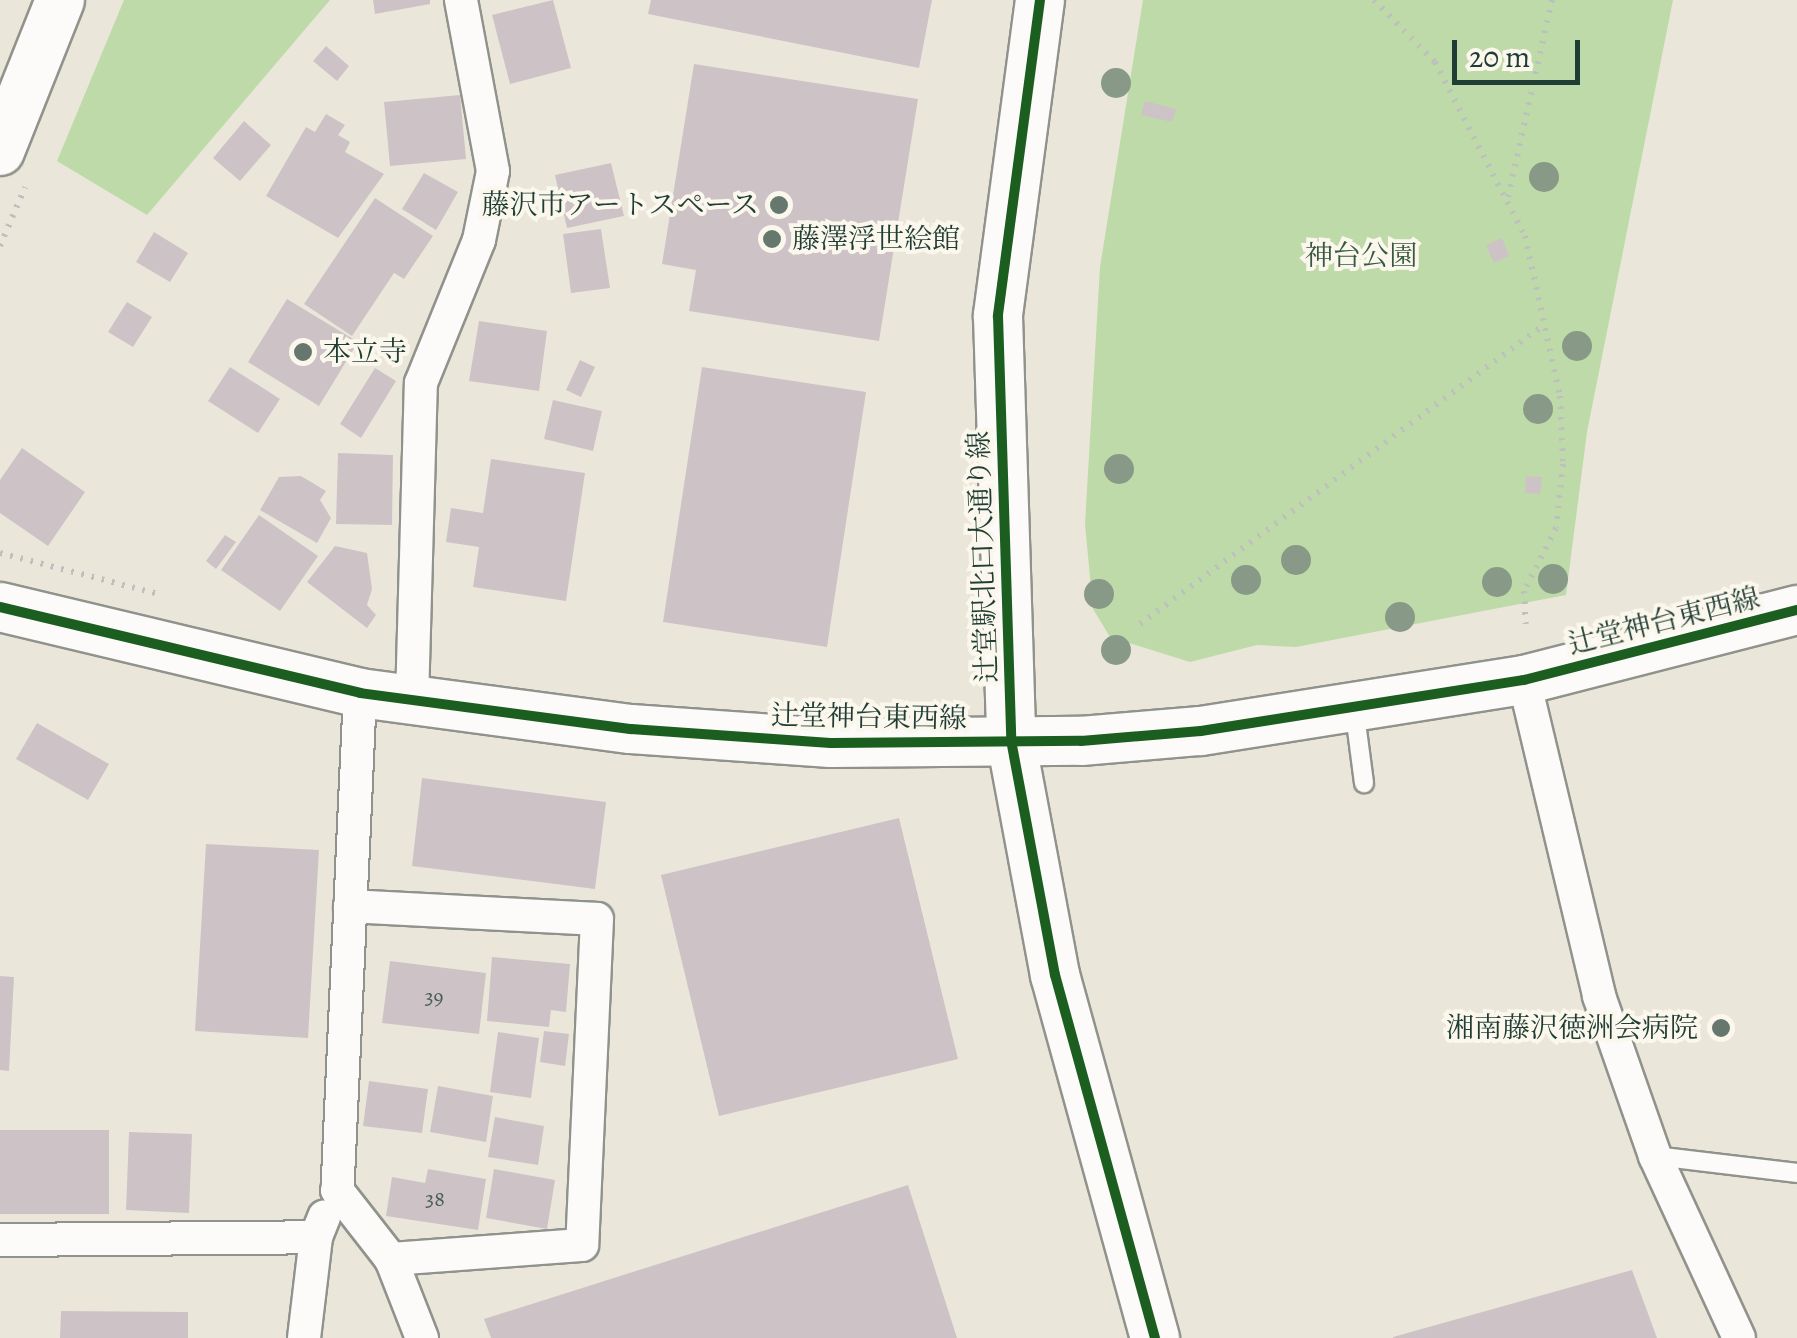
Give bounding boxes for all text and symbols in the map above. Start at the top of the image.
scale bar [1457,20,1584,82]
text: 20 m [1469,37,1530,77]
place label: 藤沢市アートスペース [480,188,759,222]
marker: 藤沢市アートスペース [768,194,790,216]
place label: 藤澤浮世絵館 [792,222,960,256]
marker: 藤澤浮世絵館 [761,228,783,250]
park label: 神台公園 [1305,239,1417,273]
place label: 本立寺 [323,335,407,369]
marker: 本立寺 [292,341,314,363]
street label: 辻堂駅北口大通り線 [962,430,1004,684]
street label: 辻堂神台東西線 [1565,581,1763,661]
street label: 辻堂神台東西線 [771,698,967,736]
house number: 39 [424,985,444,1011]
place label: 湘南藤沢徳洲会病院 [1446,1011,1698,1045]
marker: 湘南藤沢徳洲会病院 [1708,1015,1734,1041]
house number: 38 [425,1187,445,1213]

